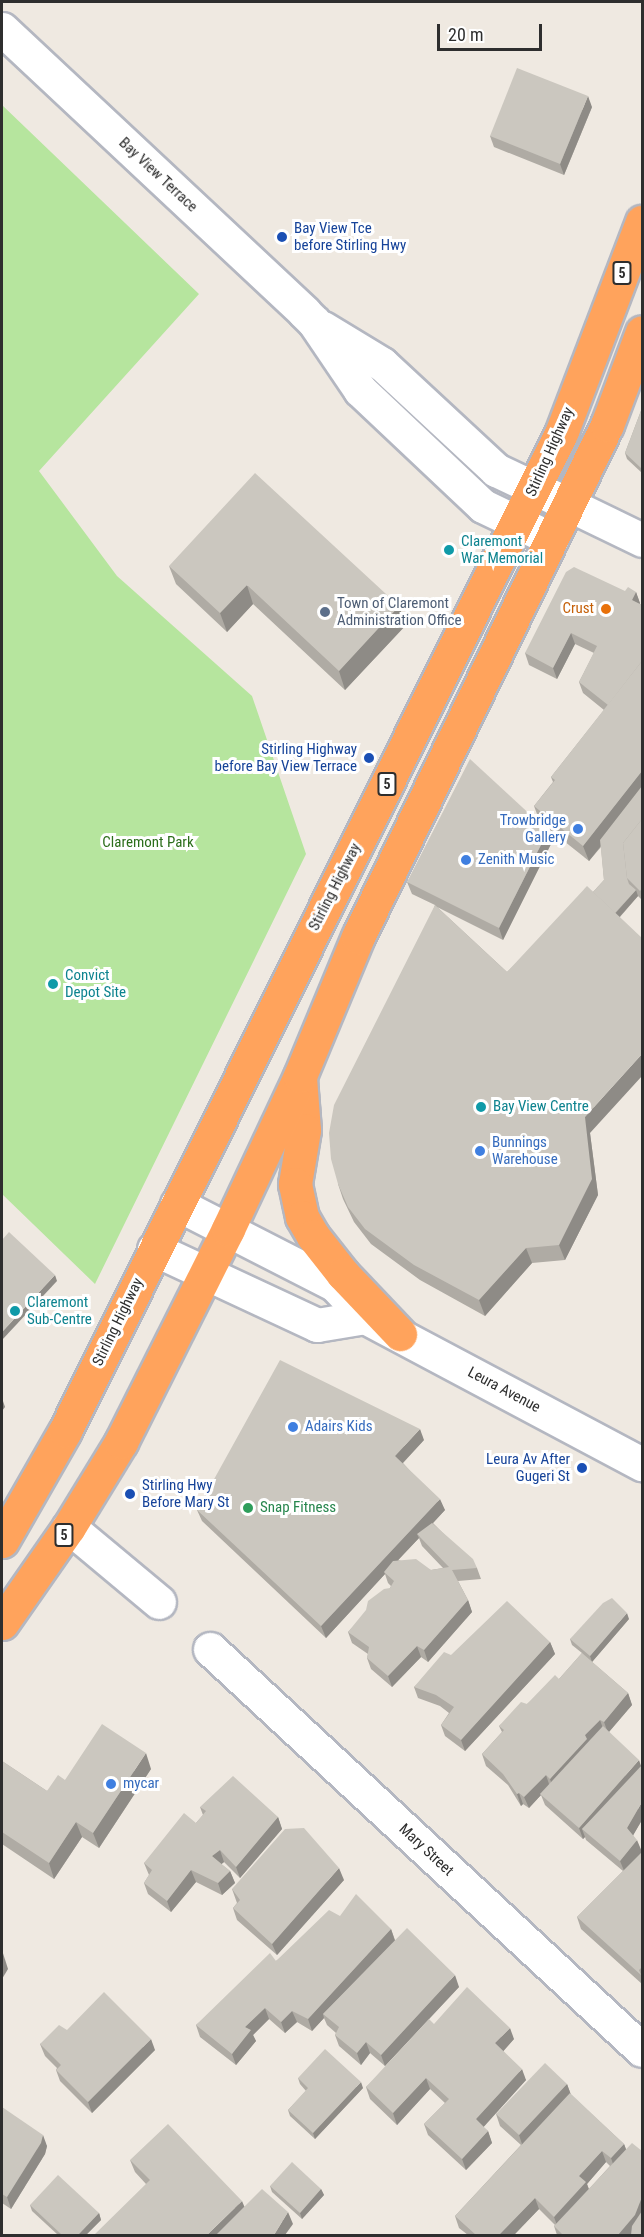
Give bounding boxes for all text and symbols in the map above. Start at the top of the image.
scale bar [440,12,545,50]
text: 20 m [448,24,483,45]
street label: Bay View Terrace [115,134,201,216]
place label: Bay View Tce before Stirling Hwy [294,219,406,254]
marker: Bay View Tce before Stirling Hwy [275,230,289,244]
road number: 5 [612,262,632,284]
street label: Stirling Highway [522,405,578,499]
place label: Claremont War Memorial [461,532,543,567]
marker: Claremont War Memorial [442,543,456,557]
place label: Town of Claremont Administration Office [337,594,462,629]
place label: Crust [562,600,594,618]
marker: Crust [599,602,613,616]
marker: Town of Claremont Administration Office [318,605,332,619]
place label: Stirling Highway before Bay View Terrace [214,740,357,775]
marker: Stirling Highway before Bay View Terrace [362,751,376,765]
road number: 5 [376,773,398,795]
place label: Trowbridge Gallery [500,811,566,846]
marker: Trowbridge Gallery [571,822,585,836]
park label: Claremont Park [102,834,194,852]
street label: Stirling Highway [305,840,365,934]
place label: Zenith Music [478,851,554,869]
marker: Zenith Music [459,853,473,867]
place label: Convict Depot Site [65,966,126,1001]
marker: Convict Depot Site [46,977,60,991]
place label: Bay View Centre [493,1098,589,1116]
marker: Bay View Centre [474,1100,488,1114]
place label: Bunnings Warehouse [492,1133,558,1168]
marker: Bunnings Warehouse [473,1144,487,1158]
street label: Stirling Highway [89,1275,147,1369]
place label: Claremont Sub-Centre [27,1293,92,1328]
marker: Claremont Sub-Centre [8,1304,22,1318]
street label: Leura Avenue [465,1363,543,1417]
place label: Adairs Kids [305,1418,372,1436]
marker: Adairs Kids [286,1420,300,1434]
place label: Leura Av After Gugeri St [486,1450,570,1485]
marker: Leura Av After Gugeri St [575,1461,589,1475]
place label: Stirling Hwy Before Mary St [142,1476,230,1511]
marker: Stirling Hwy Before Mary St [123,1487,137,1501]
place label: Snap Fitness [260,1499,336,1517]
marker: Snap Fitness [241,1501,255,1515]
road number: 5 [54,1524,74,1546]
place label: mycar [123,1775,159,1793]
marker: mycar [104,1777,118,1791]
street label: Mary Street [395,1820,457,1880]

